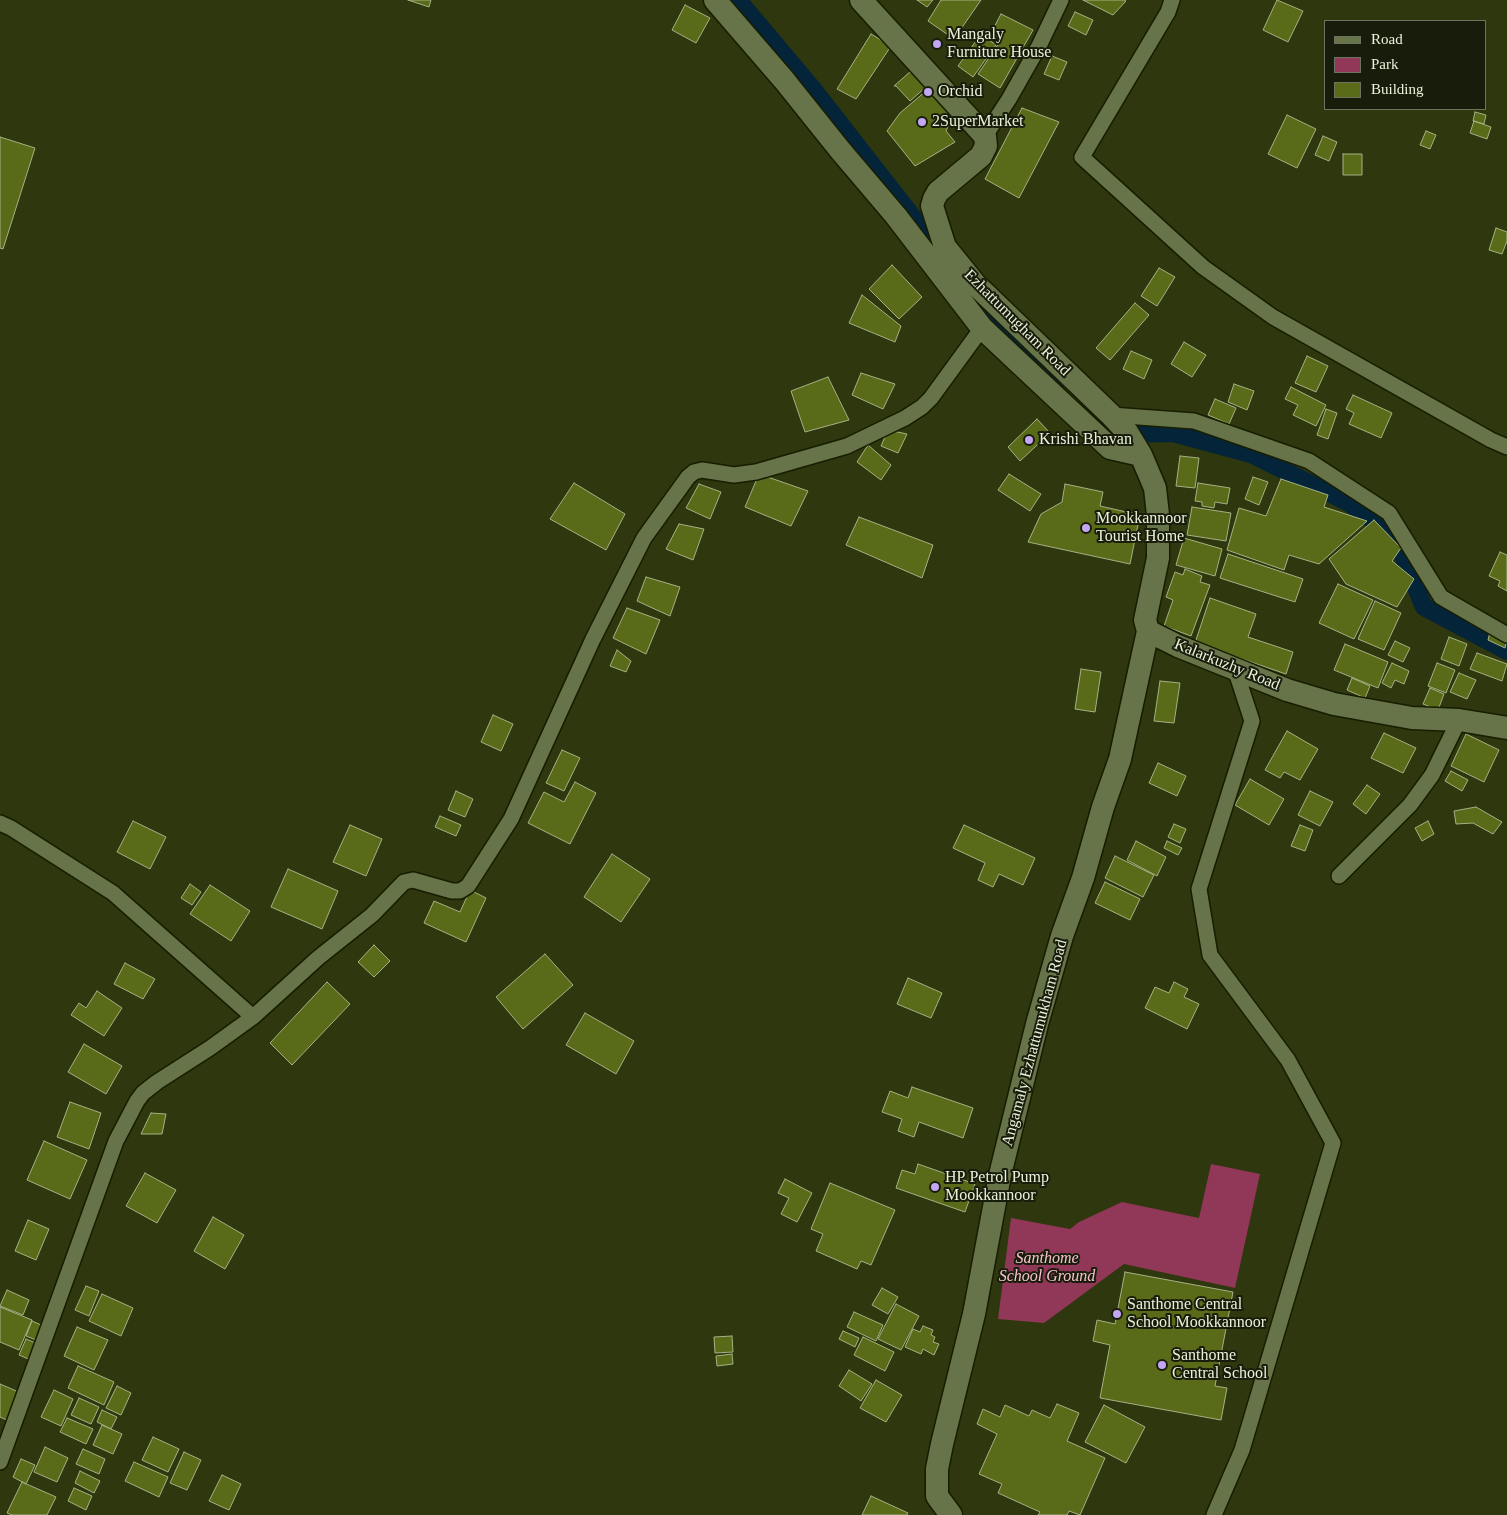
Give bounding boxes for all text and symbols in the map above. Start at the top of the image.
legend [1324,20,1487,110]
place label: Mangaly Furniture House [947,25,1051,63]
text: Road [1371,31,1403,47]
marker: Mangaly Furniture House [931,38,943,50]
text: Park [1371,56,1399,72]
text: Building [1371,81,1424,97]
place label: Orchid [938,82,982,102]
marker: Orchid [922,86,934,98]
place label: 2SuperMarket [932,112,1024,132]
marker: 2SuperMarket [916,116,928,128]
street label: Ezhattumugham Road [960,266,1074,380]
place label: Krishi Bhavan [1039,430,1132,450]
marker: Krishi Bhavan [1023,434,1035,446]
place label: Mookkannoor Tourist Home [1096,509,1187,547]
marker: Mookkannoor Tourist Home [1080,522,1092,534]
street label: Kalarkuzhy Road [1171,635,1283,695]
street label: Angamaly Ezhattumukham Road [998,938,1072,1148]
place label: HP Petrol Pump Mookkannoor [945,1168,1049,1206]
marker: HP Petrol Pump Mookkannoor [929,1181,941,1193]
park label: Santhome School Ground [999,1249,1095,1287]
place label: Santhome Central School Mookkannoor [1127,1295,1266,1333]
marker: Santhome Central School Mookkannoor [1111,1308,1123,1320]
place label: Santhome Central School [1172,1346,1268,1384]
marker: Santhome Central School [1156,1359,1168,1371]

